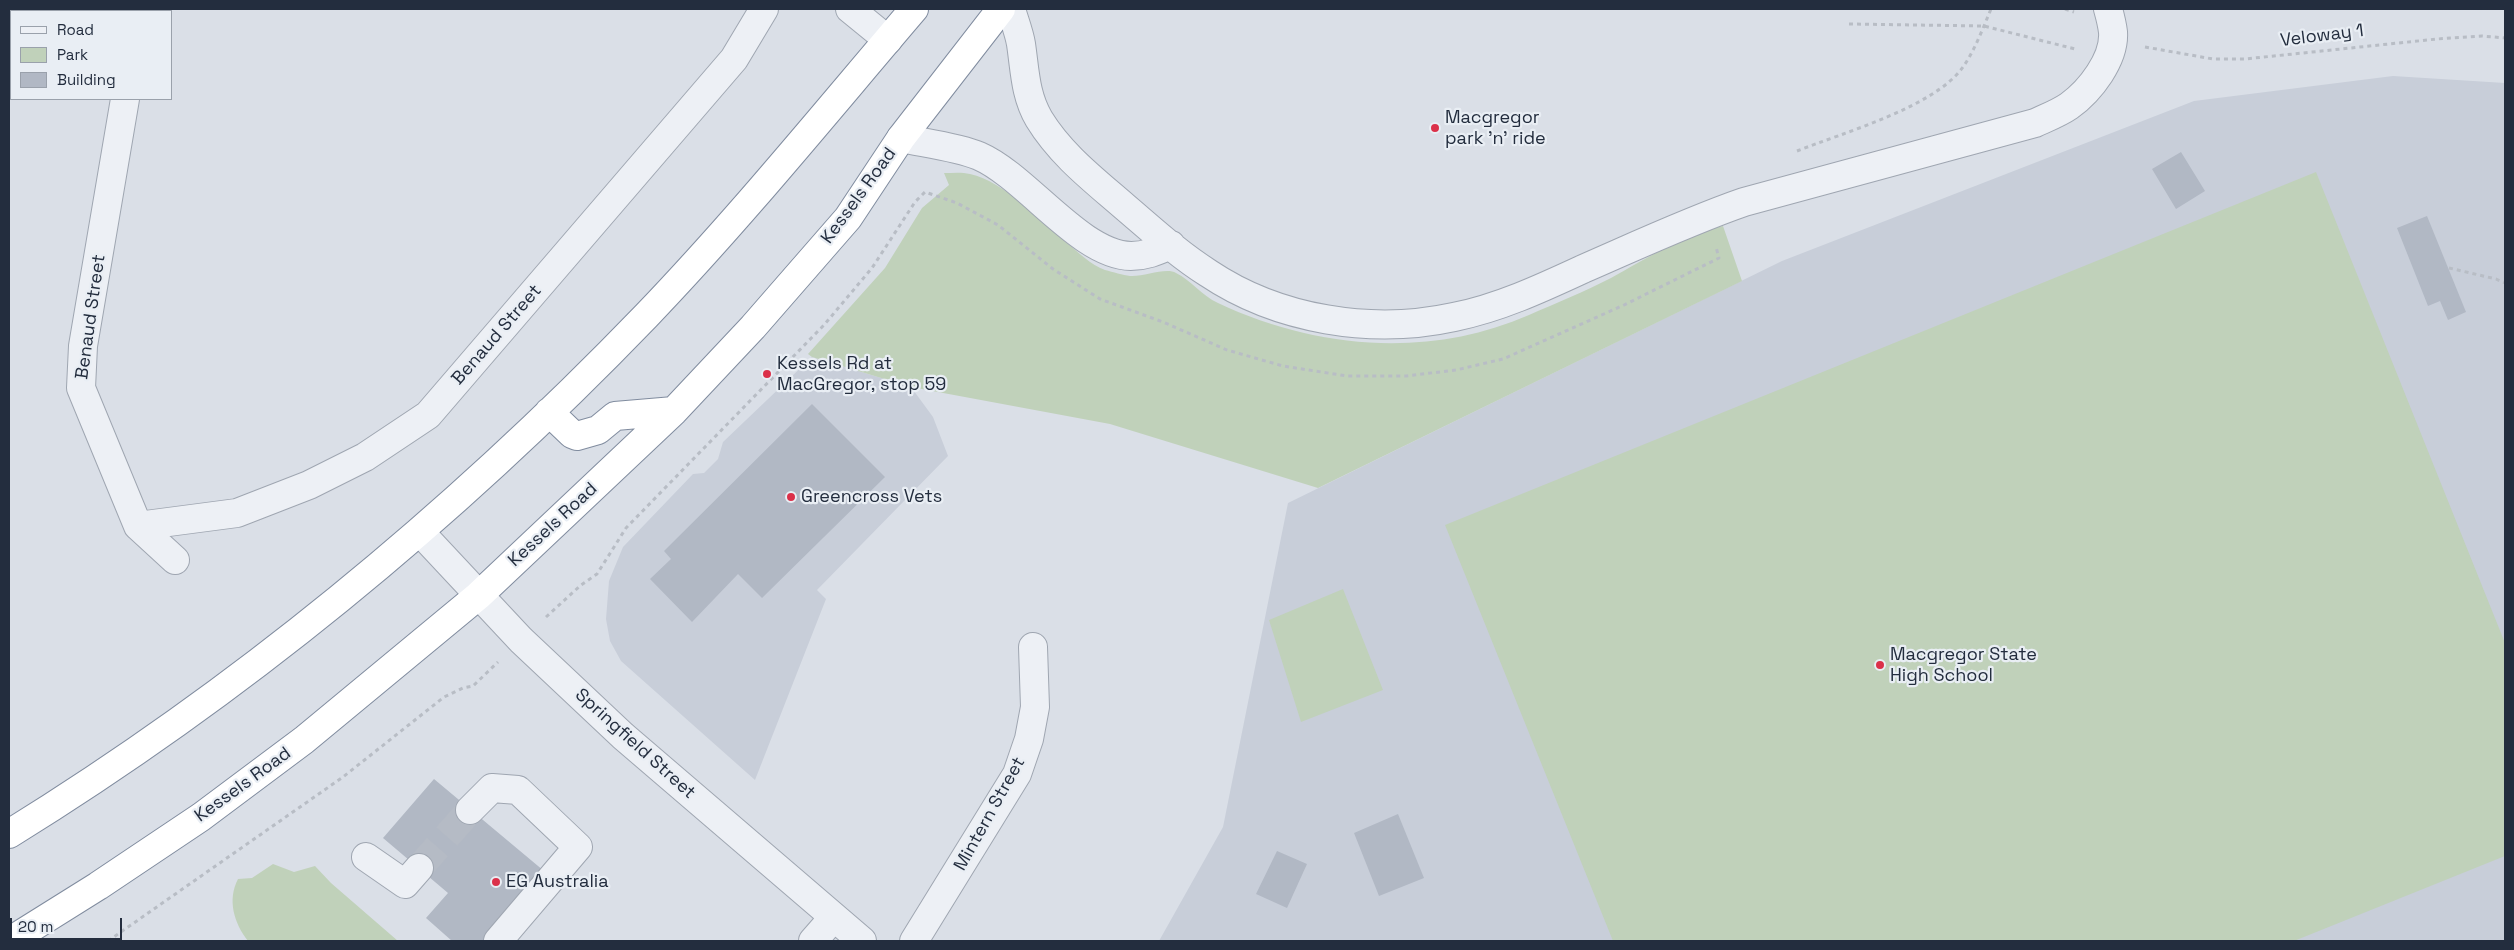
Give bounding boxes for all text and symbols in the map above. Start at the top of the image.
legend [10,10,172,100]
text: Road [57,20,94,39]
street label: Veloway 1 [2279,20,2365,52]
text: Park [57,45,88,64]
text: Building [57,70,116,89]
place label: Macgregor park 'n' ride [1445,107,1546,150]
marker: Macgregor park 'n' ride [1429,122,1441,134]
street label: Kessels Road [817,144,901,248]
street label: Benaud Street [72,253,110,381]
street label: Benaud Street [448,280,546,390]
place label: Kessels Rd at MacGregor, stop 59 [777,353,946,396]
marker: Kessels Rd at MacGregor, stop 59 [761,368,773,380]
street label: Kessels Road [504,478,602,572]
place label: Greencross Vets [801,486,942,508]
marker: Greencross Vets [785,491,797,503]
place label: Macgregor State High School [1890,644,2037,686]
marker: Macgregor State High School [1874,659,1886,671]
street label: Springfield Street [570,684,700,804]
street label: Kessels Road [191,743,295,827]
street label: Mintern Street [950,753,1030,875]
place label: EG Australia [506,871,609,893]
marker: EG Australia [490,876,502,888]
scale bar [12,908,125,940]
text: 20 m [18,917,53,936]

